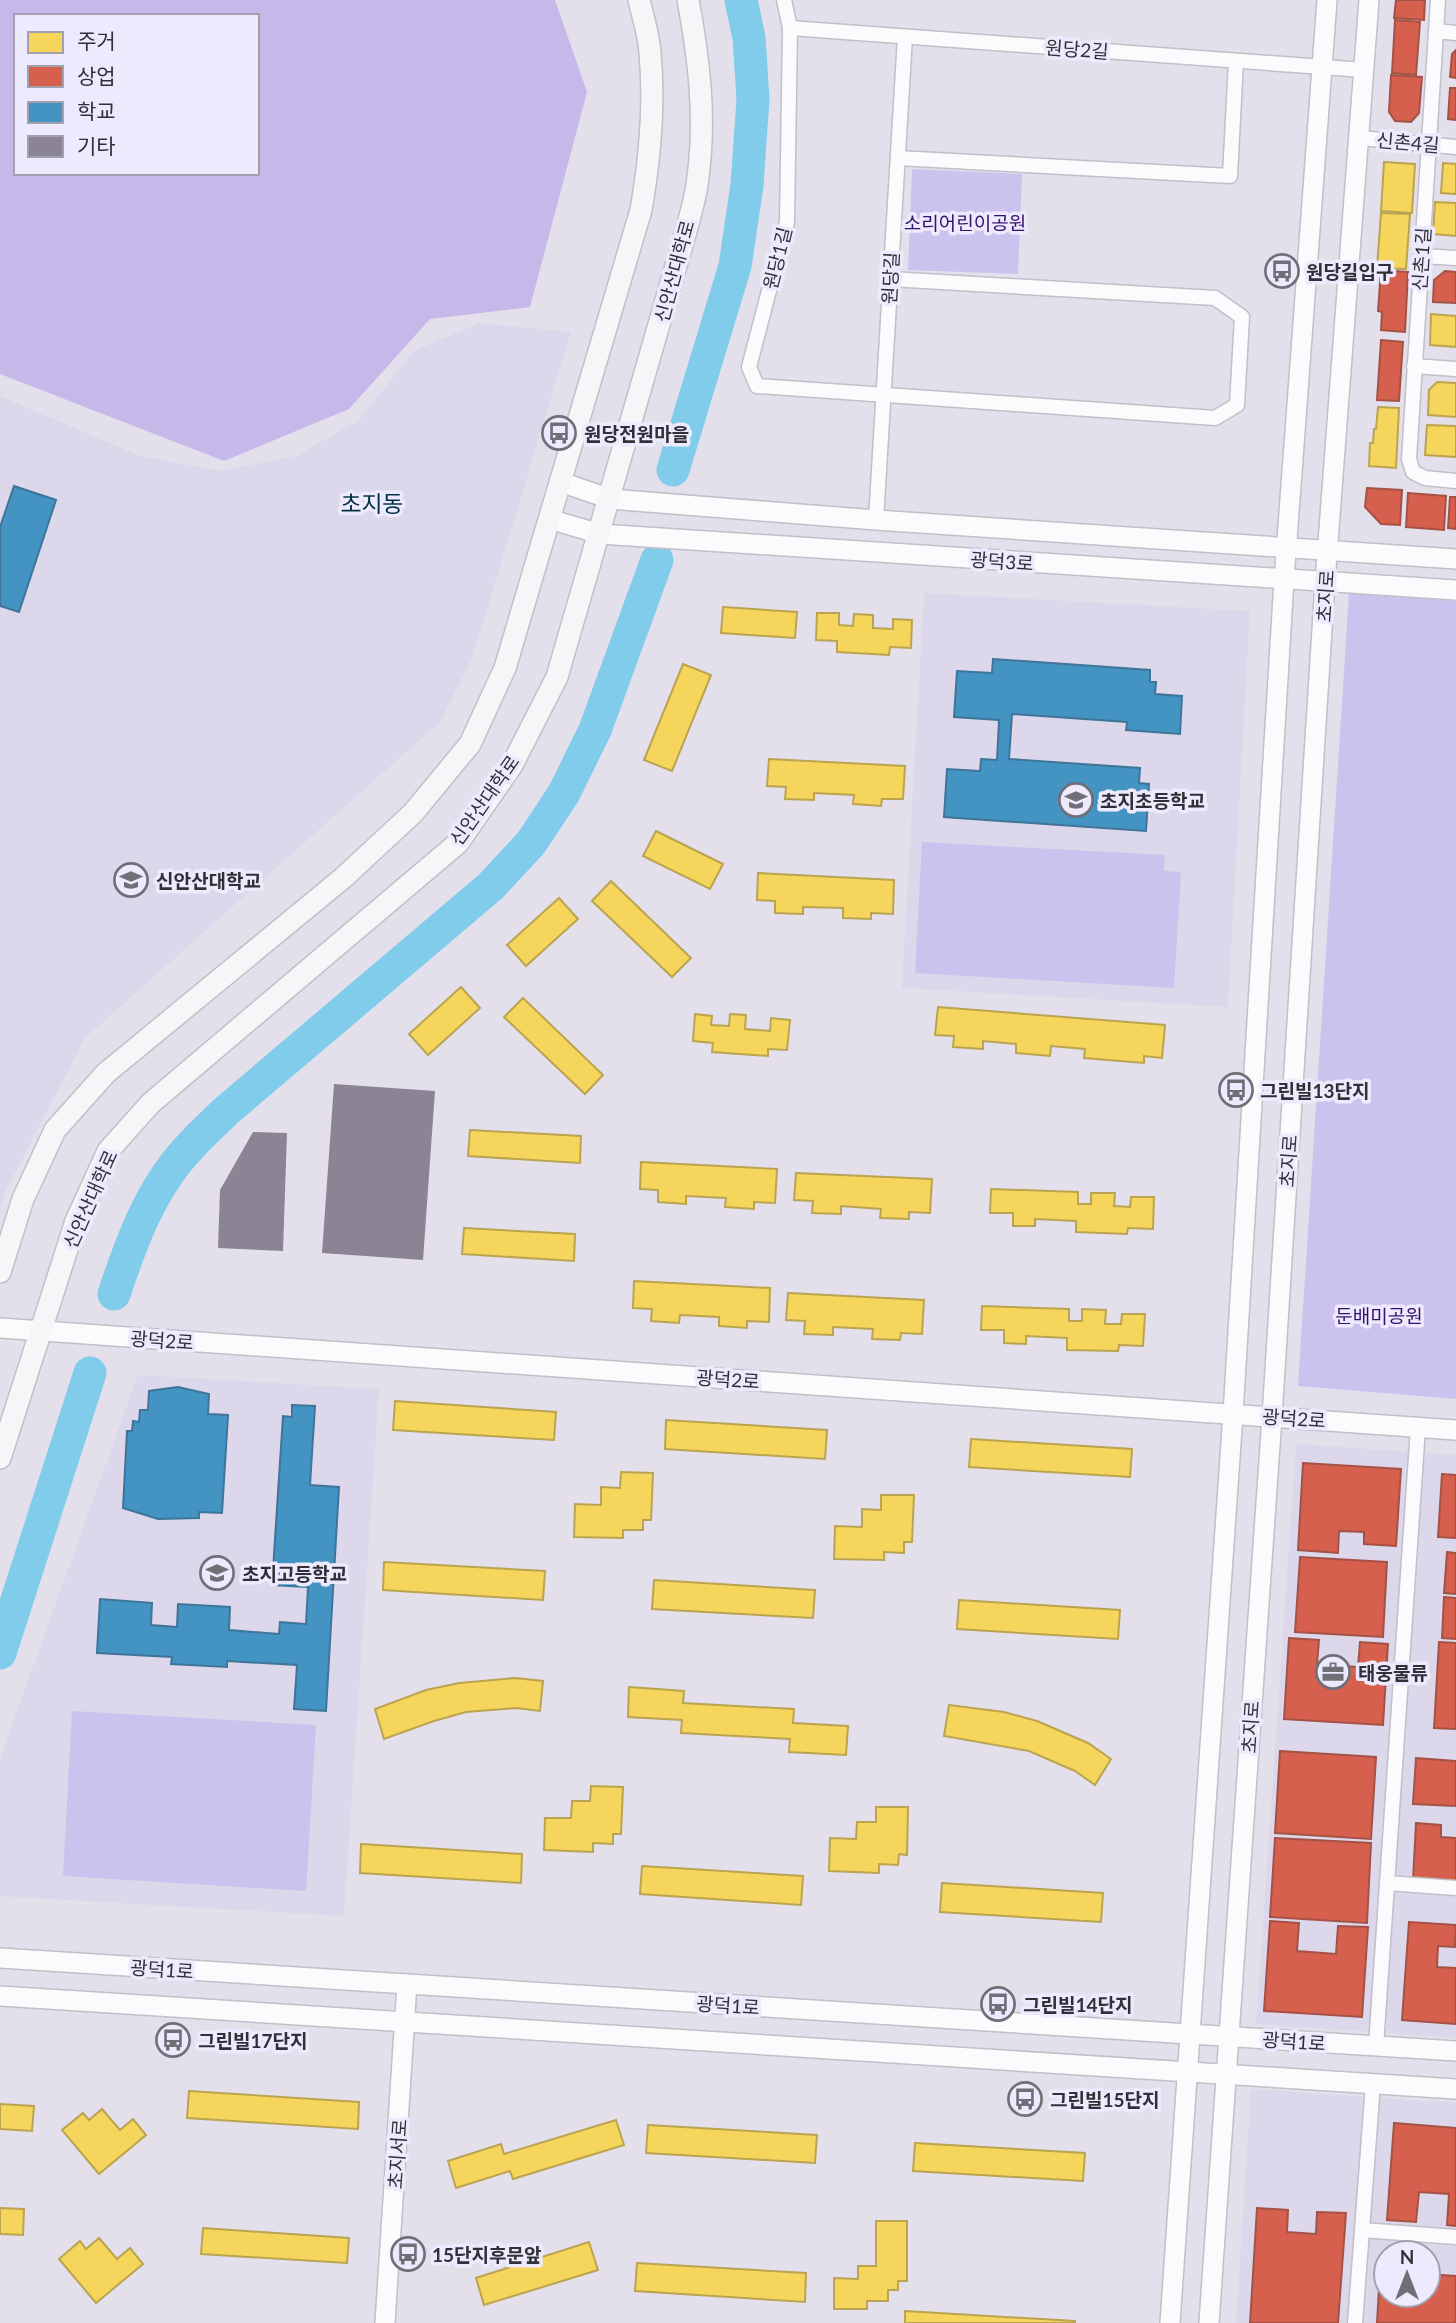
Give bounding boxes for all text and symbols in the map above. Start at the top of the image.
legend [14,14,259,175]
text: 주거 [77,28,116,53]
street label: 원당2길 [1045,35,1109,63]
text: 상업 [77,63,116,88]
text: 학교 [77,98,116,123]
street label: 신촌4길 [1375,128,1441,156]
text: 기타 [77,133,116,158]
park label: 소리어린이공원 [904,211,1026,234]
street label: 신안산대학로 [649,217,699,325]
street label: 원당1길 [758,224,796,292]
street label: 신촌1길 [1407,227,1435,291]
street label: 원당길 [877,251,903,305]
bus stop icon: 원당길입구 [1263,252,1301,290]
place label: 원당길입구 [1306,260,1393,283]
bus stop icon: 원당전원마을 [540,414,578,452]
place label: 원당전원마을 [584,422,689,445]
district label: 초지동 [340,489,404,517]
street label: 광덕3로 [970,547,1034,575]
street label: 초지로 [1312,569,1338,623]
street label: 신안산대학로 [444,750,524,850]
school or university icon: 초지초등학교 [1057,781,1095,819]
place label: 초지초등학교 [1100,789,1205,812]
school or university icon: 신안산대학교 [112,861,150,899]
place label: 신안산대학교 [156,869,261,892]
bus stop icon: 그린빌13단지 [1217,1071,1255,1109]
place label: 그린빌13단지 [1260,1079,1369,1102]
street label: 초지로 [1275,1134,1301,1188]
street label: 신안산대학로 [58,1146,122,1252]
park label: 둔배미공원 [1335,1304,1423,1327]
street label: 광덕2로 [130,1326,194,1354]
street label: 광덕2로 [696,1365,760,1393]
street label: 광덕2로 [1262,1404,1326,1432]
school or university icon: 초지고등학교 [198,1554,236,1592]
place label: 초지고등학교 [242,1562,347,1585]
office icon: 태웅물류 [1314,1653,1352,1691]
place label: 태웅물류 [1358,1661,1428,1684]
street label: 초지로 [1237,1700,1263,1754]
street label: 광덕1로 [130,1955,194,1983]
bus stop icon: 그린빌14단지 [979,1985,1017,2023]
street label: 광덕1로 [696,1991,760,2019]
place label: 그린빌14단지 [1023,1993,1132,2016]
bus stop icon: 그린빌17단지 [154,2021,192,2059]
street label: 광덕1로 [1262,2027,1326,2055]
place label: 그린빌17단지 [198,2029,307,2052]
bus stop icon: 그린빌15단지 [1006,2080,1044,2118]
place label: 그린빌15단지 [1050,2088,1159,2111]
street label: 초지서로 [383,2118,411,2190]
bus stop icon: 15단지후문앞 [389,2235,427,2273]
north arrow [1372,2239,1442,2309]
place label: 15단지후문앞 [432,2243,541,2266]
text: N [1400,2245,1414,2268]

